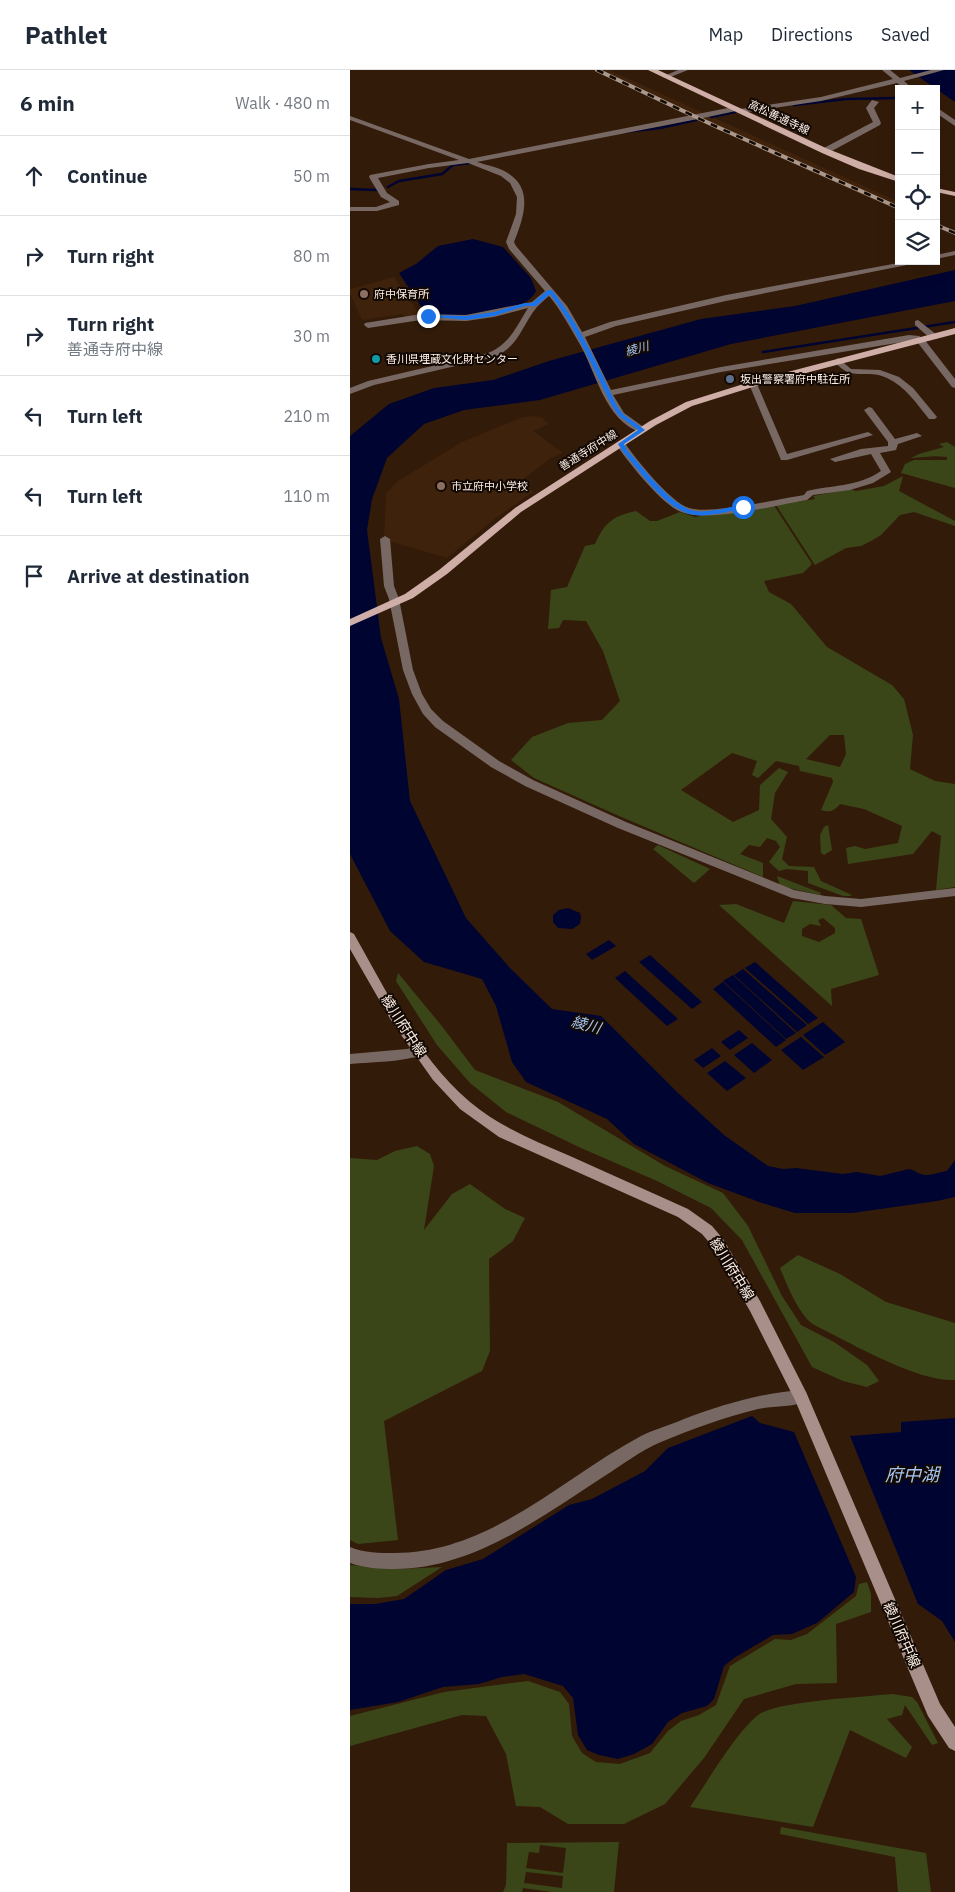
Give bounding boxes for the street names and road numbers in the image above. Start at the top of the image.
street label: 高松善通寺線 [746,97,812,137]
street label: 善通寺府中線 [556,427,620,473]
street label: 綾川府中線 [377,992,431,1060]
street label: 綾川府中線 [706,1235,758,1303]
street label: 綾川府中線 [880,1599,924,1671]

